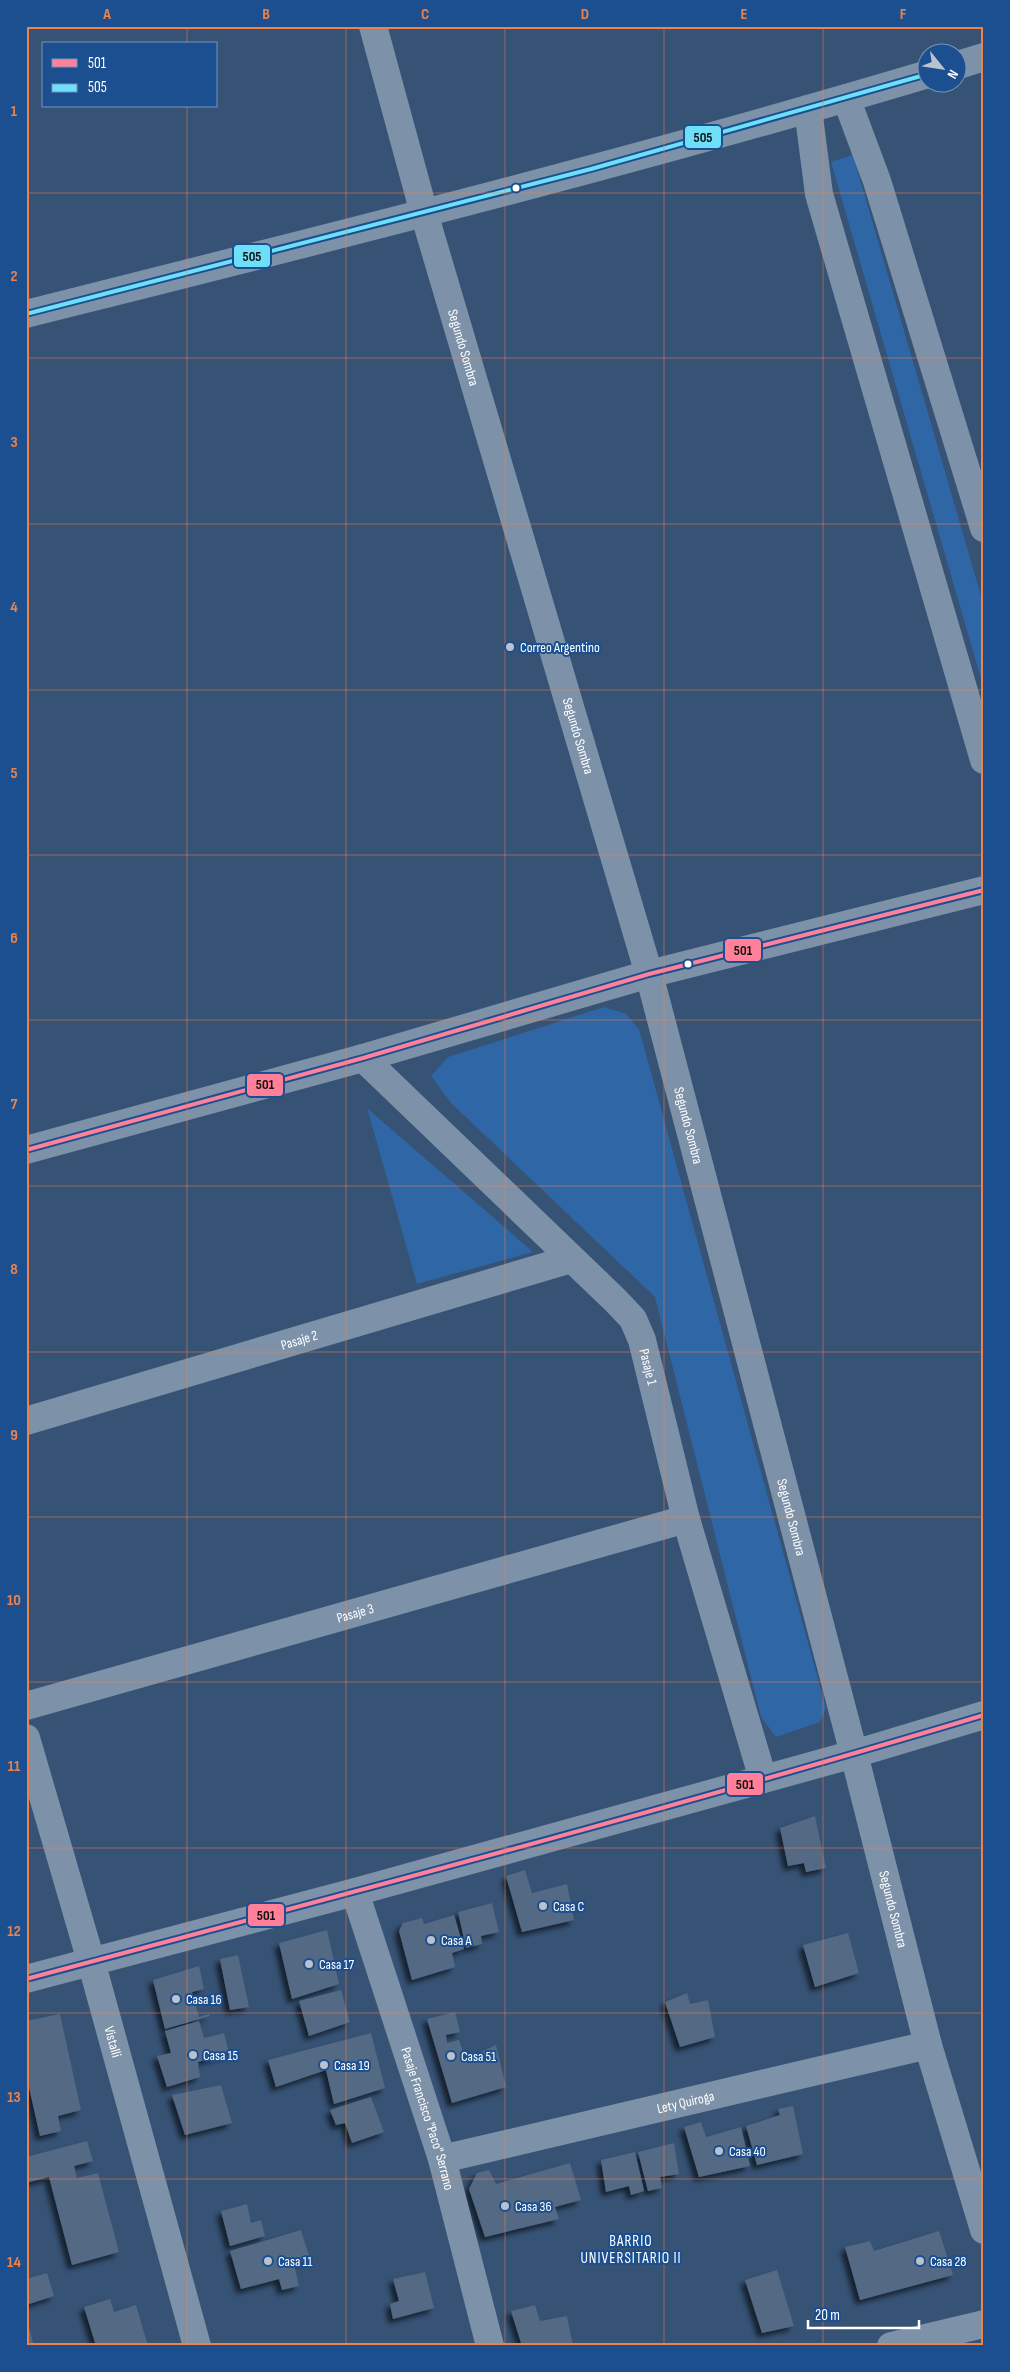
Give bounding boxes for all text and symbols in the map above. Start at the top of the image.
text: A [102,5,111,24]
text: B [262,5,270,24]
text: C [421,5,429,24]
text: D [581,5,589,24]
text: E [741,5,748,24]
text: F [900,5,907,24]
legend [42,42,218,108]
north arrow [918,42,968,92]
text: 501 [88,54,107,73]
text: N [944,67,962,82]
text: 505 [88,78,107,97]
text: 1 [11,102,18,121]
line badge: 505 [684,125,722,149]
text: 505 [694,129,712,146]
unlabelled marker [511,183,521,193]
line badge: 505 [233,244,271,268]
text: 505 [243,248,261,265]
text: 2 [10,267,18,286]
street label: Segundo Sombra [444,307,483,388]
text: 3 [10,433,18,452]
text: 4 [10,598,18,617]
place label: Correo Argentino [520,639,600,656]
marker: Correo Argentino [504,641,516,653]
street label: Segundo Sombra [559,696,597,776]
text: 5 [10,764,18,783]
text: 6 [10,929,18,948]
line badge: 501 [724,938,762,962]
text: 501 [734,942,753,959]
unlabelled marker [683,959,693,969]
line badge: 501 [246,1073,284,1097]
text: 501 [256,1076,275,1093]
street label: Segundo Sombra [670,1085,707,1166]
text: 7 [11,1095,18,1114]
text: 8 [10,1260,18,1279]
street label: Pasaje 2 [279,1327,320,1354]
street label: Pasaje 1 [635,1347,661,1387]
text: 9 [10,1426,18,1445]
street label: Segundo Sombra [773,1477,810,1558]
text: 10 [7,1591,21,1610]
street label: Pasaje 3 [335,1600,376,1627]
text: 11 [8,1757,21,1776]
line badge: 501 [726,1772,764,1796]
text: 501 [736,1776,755,1793]
street label: Segundo Sombra [875,1869,911,1950]
place label: Casa C [553,1898,585,1915]
marker: Casa C [537,1900,549,1912]
line badge: 501 [247,1903,285,1927]
text: 501 [257,1907,276,1924]
text: 12 [7,1922,21,1941]
place label: Casa A [441,1932,473,1949]
marker: Casa A [425,1934,437,1946]
place label: Casa 17 [319,1956,354,1973]
marker: Casa 17 [303,1958,315,1970]
place label: Casa 16 [186,1991,222,2008]
marker: Casa 16 [170,1993,182,2005]
street label: Vistalli [100,2024,125,2059]
street label: Pasaje Francisco "Paco" Serrano [397,2045,458,2192]
place label: Casa 15 [203,2047,238,2064]
place label: Casa 51 [461,2048,496,2065]
marker: Casa 15 [187,2049,199,2061]
marker: Casa 51 [445,2050,457,2062]
place label: Casa 19 [334,2057,370,2074]
marker: Casa 19 [318,2059,330,2071]
street label: Lety Quiroga [655,2087,716,2117]
text: 13 [7,2088,21,2107]
place label: Casa 40 [729,2143,766,2160]
marker: Casa 40 [713,2145,725,2157]
place label: Casa 36 [515,2198,552,2215]
marker: Casa 36 [499,2200,511,2212]
district label: BARRIO UNIVERSITARIO II [580,2232,682,2268]
text: 14 [7,2253,21,2272]
place label: Casa 11 [278,2253,312,2270]
place label: Casa 28 [930,2253,966,2270]
marker: Casa 11 [262,2255,274,2267]
marker: Casa 28 [914,2255,926,2267]
scale bar [808,2297,919,2329]
text: 20 m [815,2306,840,2325]

